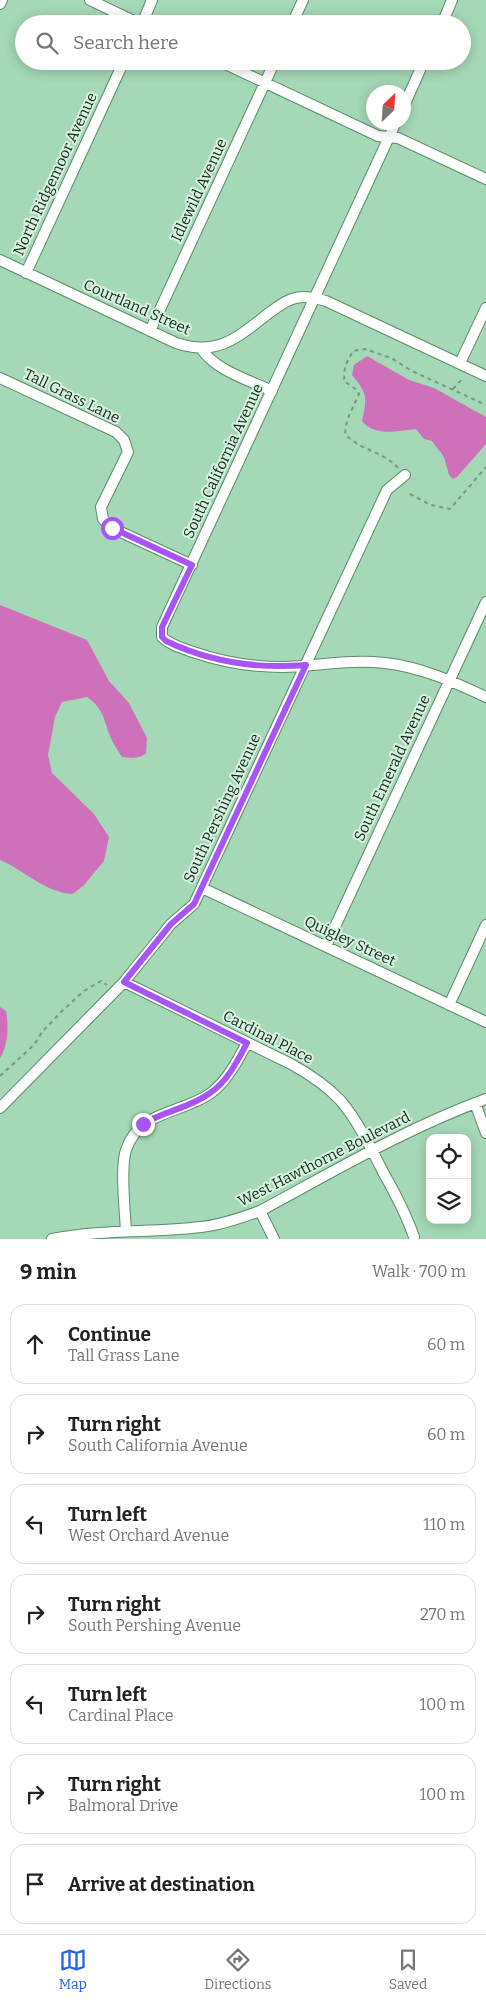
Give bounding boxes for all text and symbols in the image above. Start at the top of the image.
search box [15,15,471,70]
icon: search [33,29,61,57]
text: Search here [73,31,178,54]
north arrow [366,85,411,130]
street label: North Ridgemoor Avenue [9,90,101,258]
street label: Idlewild Avenue [167,136,231,244]
street label: Courtland Street [81,275,194,339]
street label: Tall Grass Lane [21,365,123,427]
street label: South California Avenue [179,381,267,541]
route start [101,517,124,540]
street label: South Emerald Avenue [350,692,434,844]
street label: South Pershing Avenue [180,731,264,885]
street label: Quigley Street [302,912,399,970]
street label: Cardinal Place [220,1007,316,1067]
street label: West Hawthorne Boulevard [235,1108,413,1210]
route end [132,1113,155,1136]
map controls [426,1134,471,1224]
button: locate [426,1134,471,1179]
button: layers [426,1179,471,1224]
text: 9 min [20,1259,76,1285]
text: Walk · 700 m [372,1262,466,1281]
text: Continue [68,1323,151,1346]
icon: ahead [21,1330,49,1358]
text: 60 m [427,1335,465,1354]
text: Tall Grass Lane [68,1346,180,1365]
text: Turn right [68,1413,161,1436]
icon: right [21,1420,49,1448]
text: 60 m [427,1425,465,1444]
text: South California Avenue [68,1436,248,1455]
text: Turn left [68,1503,147,1526]
icon: left [21,1510,49,1538]
text: 110 m [423,1515,465,1534]
text: West Orchard Avenue [68,1526,229,1545]
text: Turn right [68,1593,161,1616]
icon: right [21,1600,49,1628]
text: 270 m [420,1605,465,1624]
text: South Pershing Avenue [68,1616,241,1635]
text: Turn left [68,1683,147,1706]
icon: left [21,1690,49,1718]
text: 100 m [420,1695,465,1714]
text: Cardinal Place [68,1706,174,1725]
text: Turn right [68,1773,161,1796]
icon: right [21,1780,49,1808]
text: 100 m [420,1785,465,1804]
text: Balmoral Drive [68,1796,178,1815]
icon: arrive [21,1870,49,1898]
text: Arrive at destination [68,1873,255,1896]
tab: Map [59,1946,87,1993]
tab: Directions [204,1946,272,1993]
tab: Saved [389,1946,427,1993]

